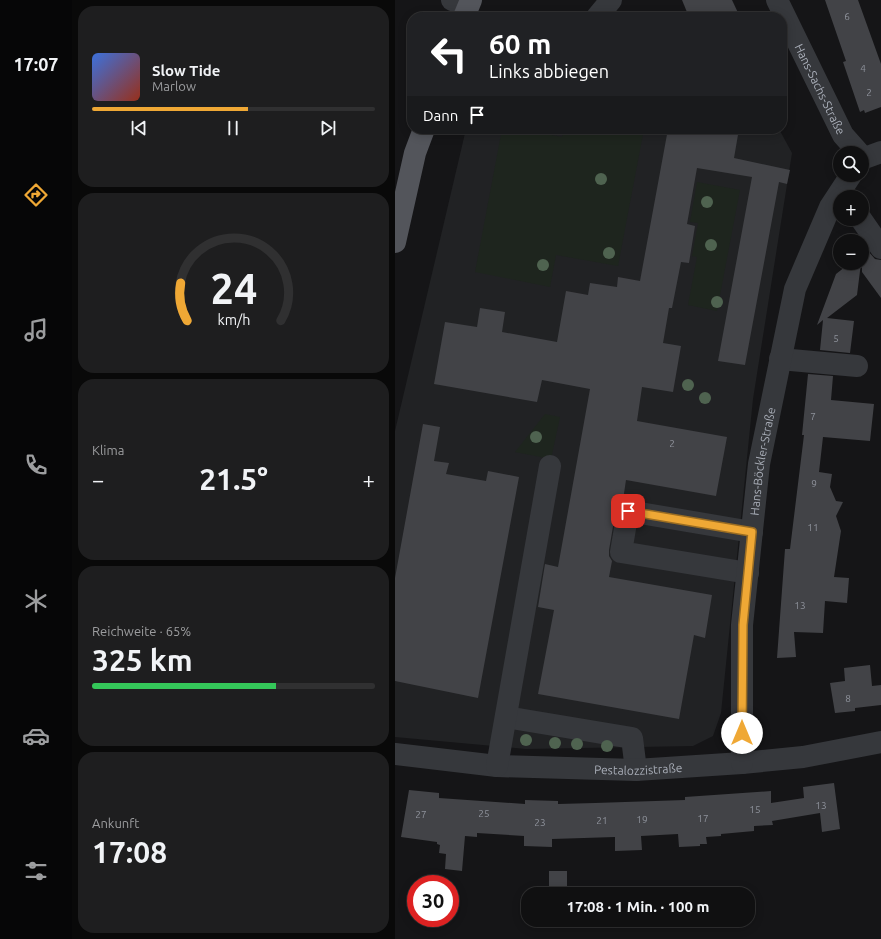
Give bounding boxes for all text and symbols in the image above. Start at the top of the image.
house number: 6 [844,11,850,22]
icon: left [423,28,475,80]
text: 60 m [489,28,551,59]
street label: Hans-Sachs-Straße [793,41,848,136]
text: 17:07 [13,54,59,74]
text: Links abbiegen [489,61,609,81]
text: Slow Tide [152,62,220,79]
house number: 4 [860,63,866,74]
text: Marlow [152,79,196,93]
house number: 2 [866,87,872,98]
icon: arrive [466,104,488,126]
text: Dann [423,107,458,124]
icon: previous [128,117,150,139]
icon: pause [222,117,244,139]
icon: next [317,117,339,139]
map controls [833,146,869,270]
button: search [833,146,869,182]
icon: directions [22,181,50,209]
button: + [833,190,869,226]
button: − [833,234,869,270]
text: 24 [210,265,257,312]
text: km/h [217,311,250,327]
icon: music [22,316,50,344]
house number: 5 [833,333,839,344]
street label: Hans-Böckler-Straße [747,406,777,516]
house number: 7 [810,411,816,422]
house number: 2 [669,438,675,449]
text: Klima [92,443,124,457]
icon: phone [22,451,50,479]
text: 21.5° [199,462,268,496]
text: − [92,467,104,492]
text: + [363,467,375,492]
house number: 9 [811,478,817,489]
pin [611,494,645,528]
icon: arrive [617,500,639,522]
house number: 11 [807,522,819,533]
icon: climate [22,587,50,615]
house number: 13 [794,600,806,611]
text: Reichweite · 65% [92,624,191,638]
text: 325 km [92,643,193,677]
house number: 8 [845,693,851,704]
position arrow [721,712,763,754]
icon: car [22,722,50,750]
street label: Pestalozzistraße [594,760,683,777]
house number: 13 [815,800,827,811]
house number: 15 [749,804,761,815]
house number: 25 [478,808,490,819]
house number: 27 [415,809,427,820]
house number: 17 [697,813,709,824]
house number: 19 [636,814,648,825]
house number: 21 [596,815,608,826]
text: Ankunft [92,816,139,830]
house number: 23 [534,817,546,828]
text: 17:08 [92,835,167,869]
icon: filters [22,857,50,885]
speed limit sign: 30 [407,875,459,927]
text: 17:08 · 1 Min. · 100 m [567,898,710,915]

